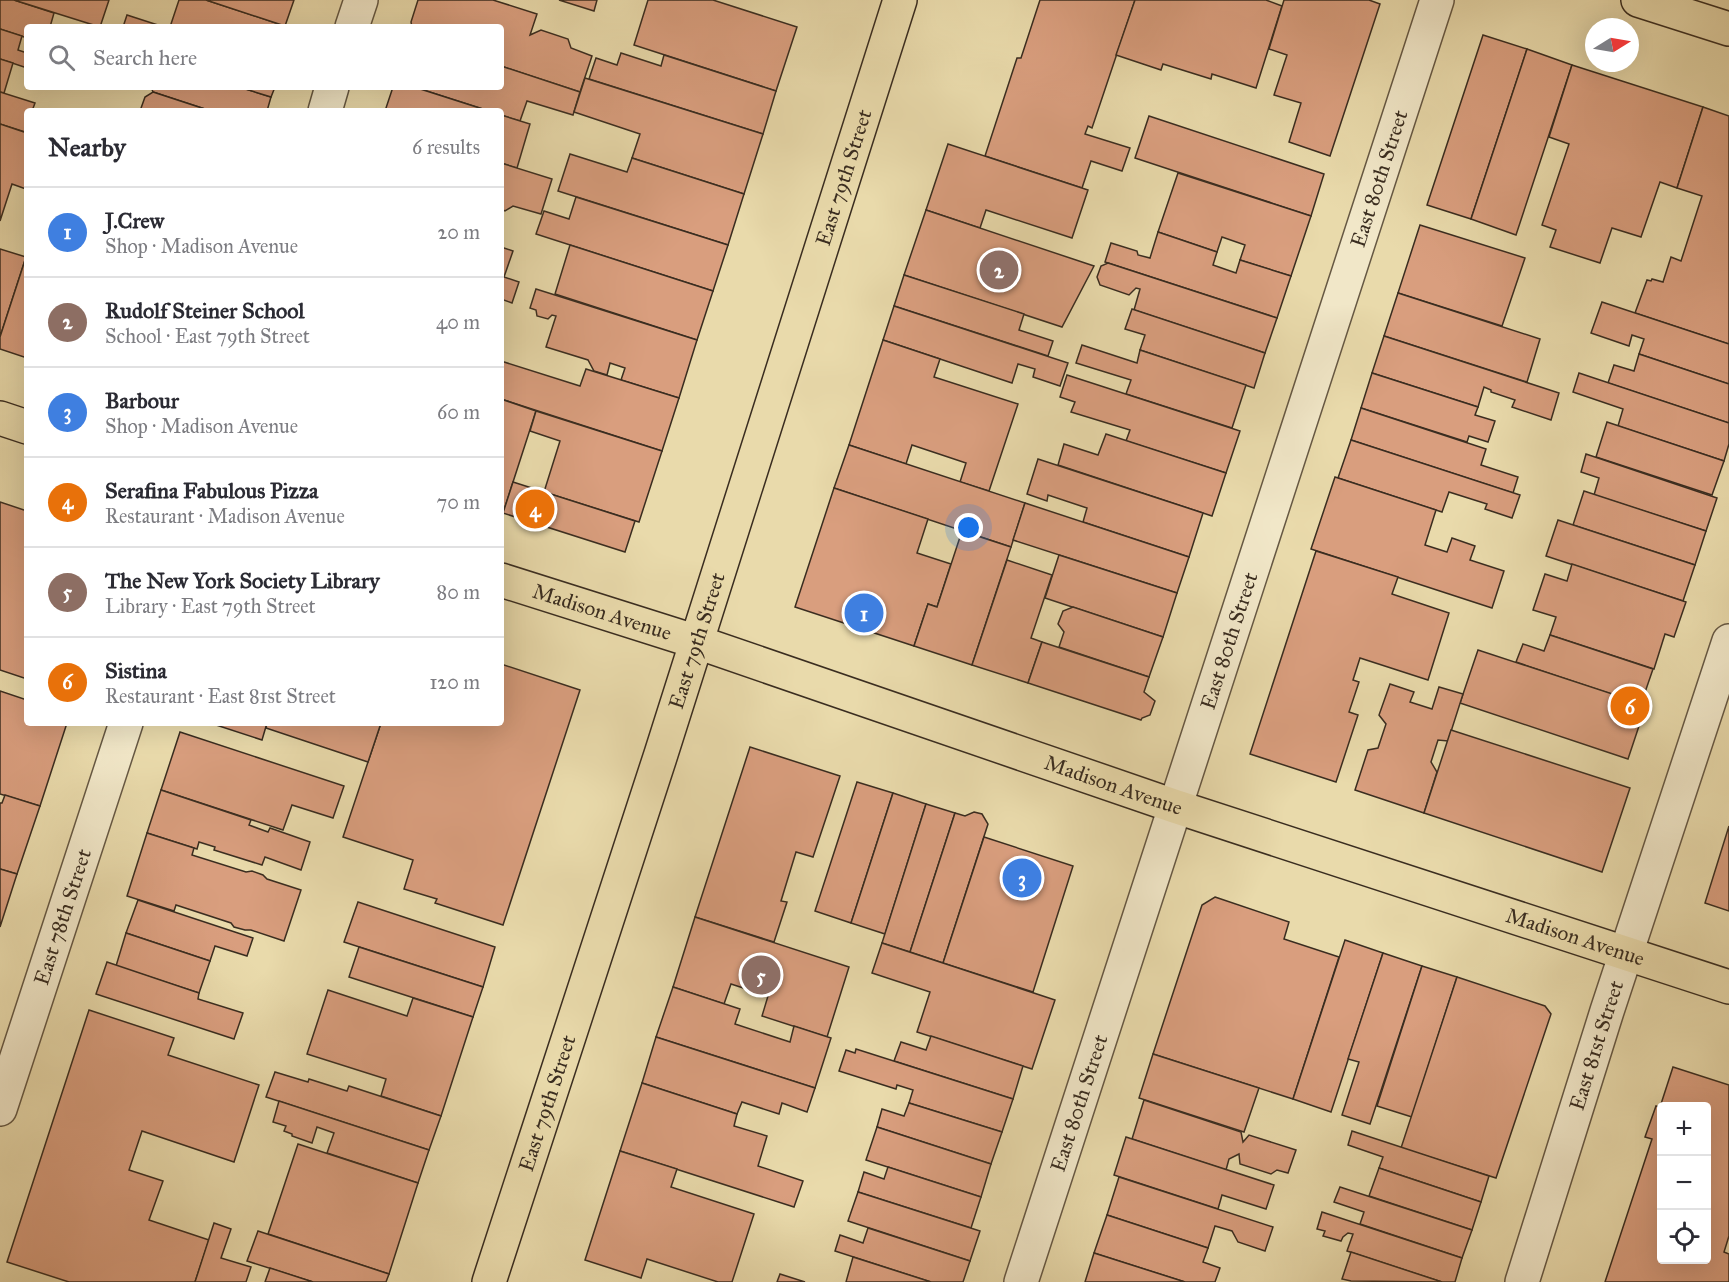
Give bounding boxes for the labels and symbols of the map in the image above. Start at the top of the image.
north arrow [1585,18,1639,72]
street label: East 79th Street [810,105,878,249]
street label: East 80th Street [1345,106,1414,251]
pin: 2 [980,248,1018,292]
pin: 4 [516,486,554,532]
your location [954,513,983,542]
street label: East 80th Street [1195,568,1264,713]
street label: East 79th Street [663,569,731,712]
street label: Madison Avenue [529,578,675,646]
pin: 1 [844,590,884,636]
pin: 6 [1610,684,1650,728]
street label: Madison Avenue [1041,749,1186,821]
street label: East 78th Street [28,845,97,988]
pin: 3 [1002,856,1042,900]
street label: Madison Avenue [1503,902,1648,972]
pin: 5 [742,952,780,998]
street label: East 81st Street [1564,977,1629,1114]
street label: East 79th Street [513,1031,582,1175]
street label: East 80th Street [1045,1031,1114,1175]

